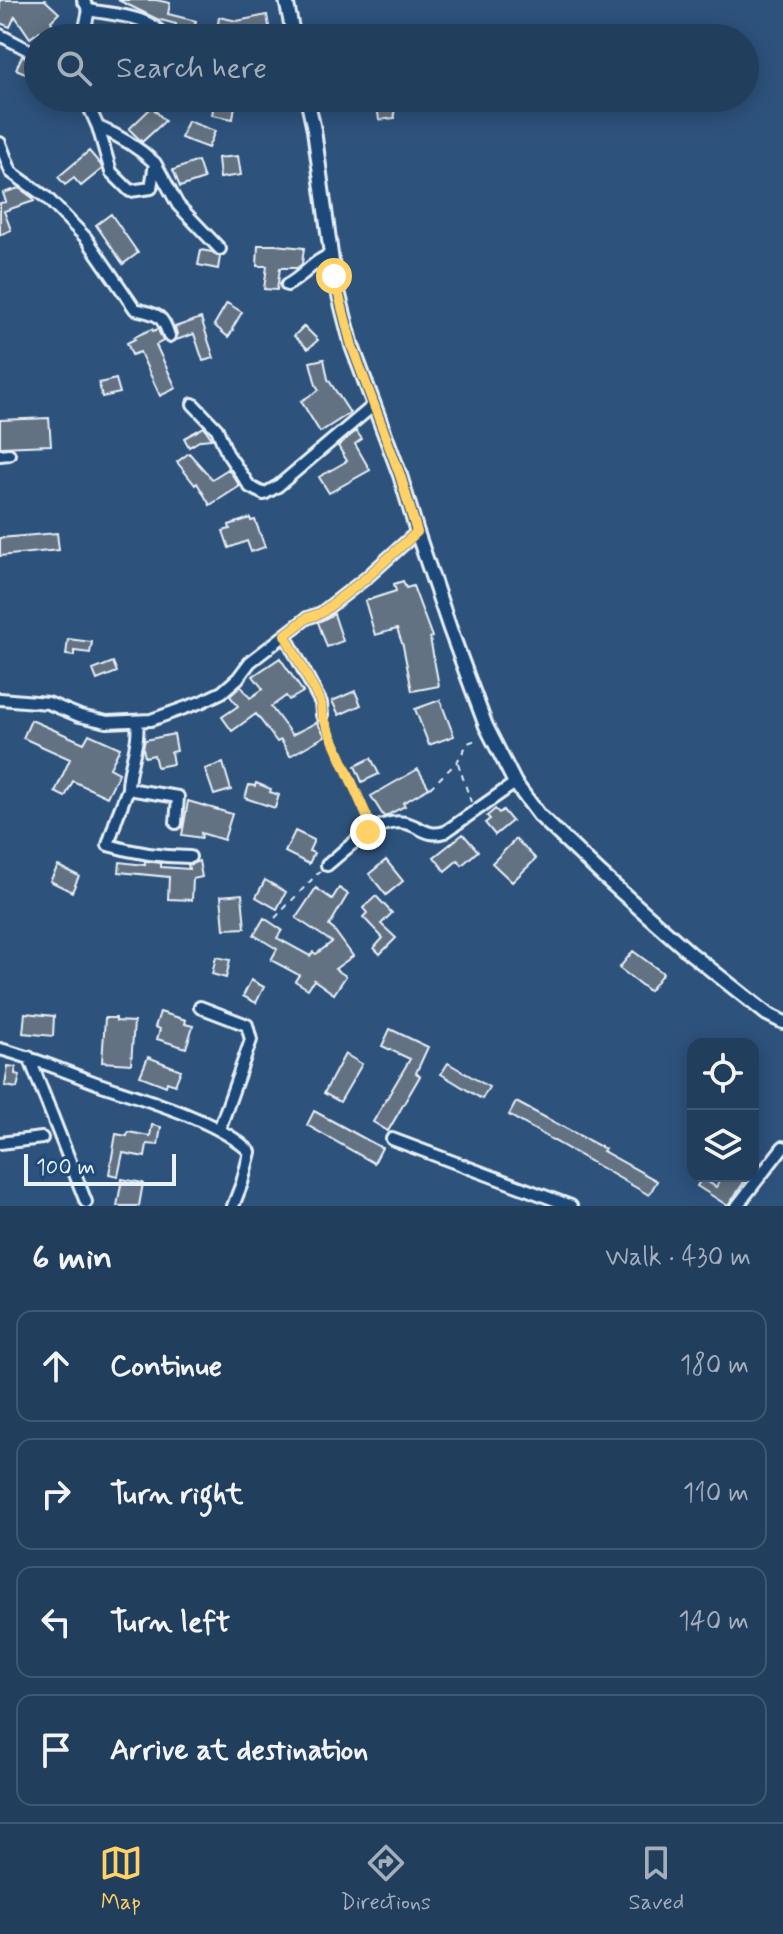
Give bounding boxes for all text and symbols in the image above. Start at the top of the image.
search box [24,24,759,112]
icon: search [52,46,96,90]
text: Search here [116,49,267,88]
route start [316,258,352,294]
route end [350,814,386,850]
map controls [687,1038,759,1182]
button: locate [687,1038,759,1110]
button: layers [687,1110,759,1182]
scale bar [24,1150,176,1186]
text: 100 m [36,1154,95,1182]
text: 6 min [32,1236,112,1281]
text: Walk · 430 m [605,1241,751,1275]
icon: ahead [34,1344,78,1388]
text: Continue [110,1347,222,1386]
text: 180 m [680,1349,749,1383]
icon: right [34,1472,78,1516]
text: Turn right [110,1475,243,1514]
text: 110 m [683,1477,749,1511]
icon: left [34,1600,78,1644]
text: Turn left [110,1603,230,1642]
text: 140 m [678,1605,749,1639]
icon: arrive [34,1728,78,1772]
text: Arrive at destination [110,1731,368,1770]
tab: Map [99,1841,143,1917]
tab: Directions [340,1841,431,1917]
tab: Saved [629,1841,684,1917]

